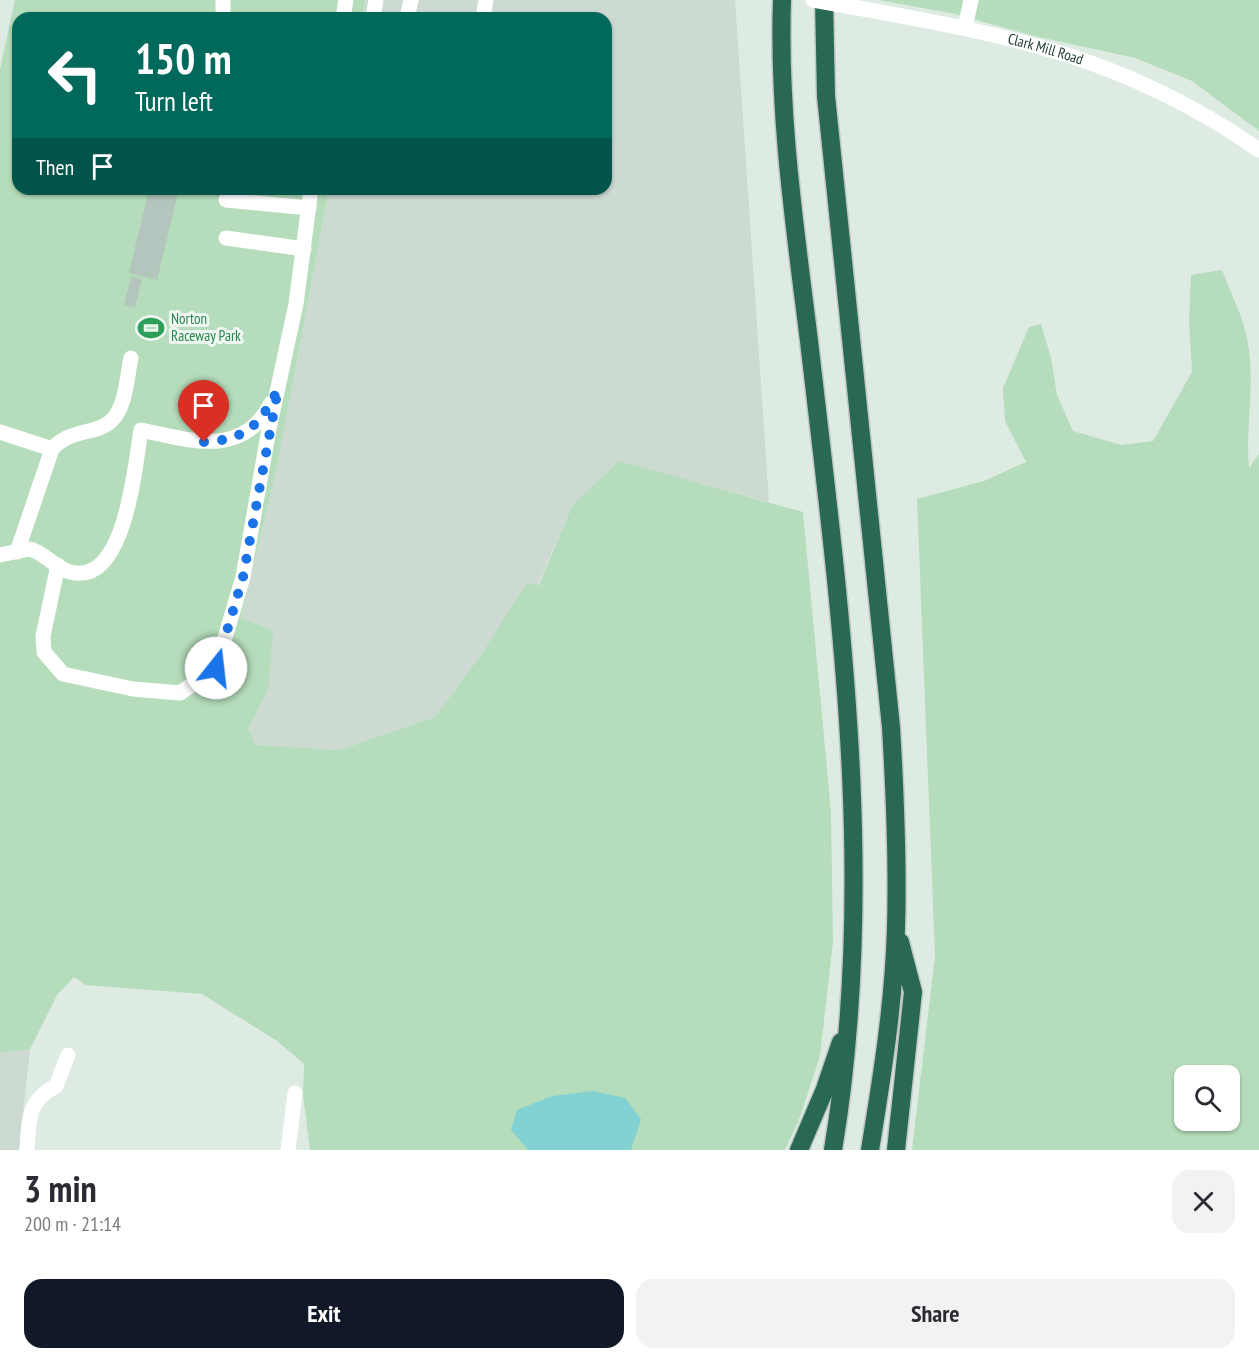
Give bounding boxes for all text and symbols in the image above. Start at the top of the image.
street label: Clark Mill Road [1006,29,1086,69]
text: 150 m [135,31,232,86]
icon: left [36,36,114,114]
text: Turn left [135,84,213,118]
icon: arrive [86,150,119,183]
text: Then [36,153,74,181]
place label: Norton Raceway Park [171,309,241,345]
sports icon: Norton Raceway Park [136,313,166,343]
pin [178,380,229,442]
icon: arrive [187,389,220,422]
position arrow [184,636,248,700]
map controls [1174,1065,1240,1131]
button: search [1174,1065,1240,1131]
text: 3 min [24,1165,97,1212]
button: close [1172,1170,1235,1233]
text: 200 m · 21:14 [24,1211,121,1237]
button: Exit [24,1279,624,1348]
button: Share [636,1279,1235,1348]

